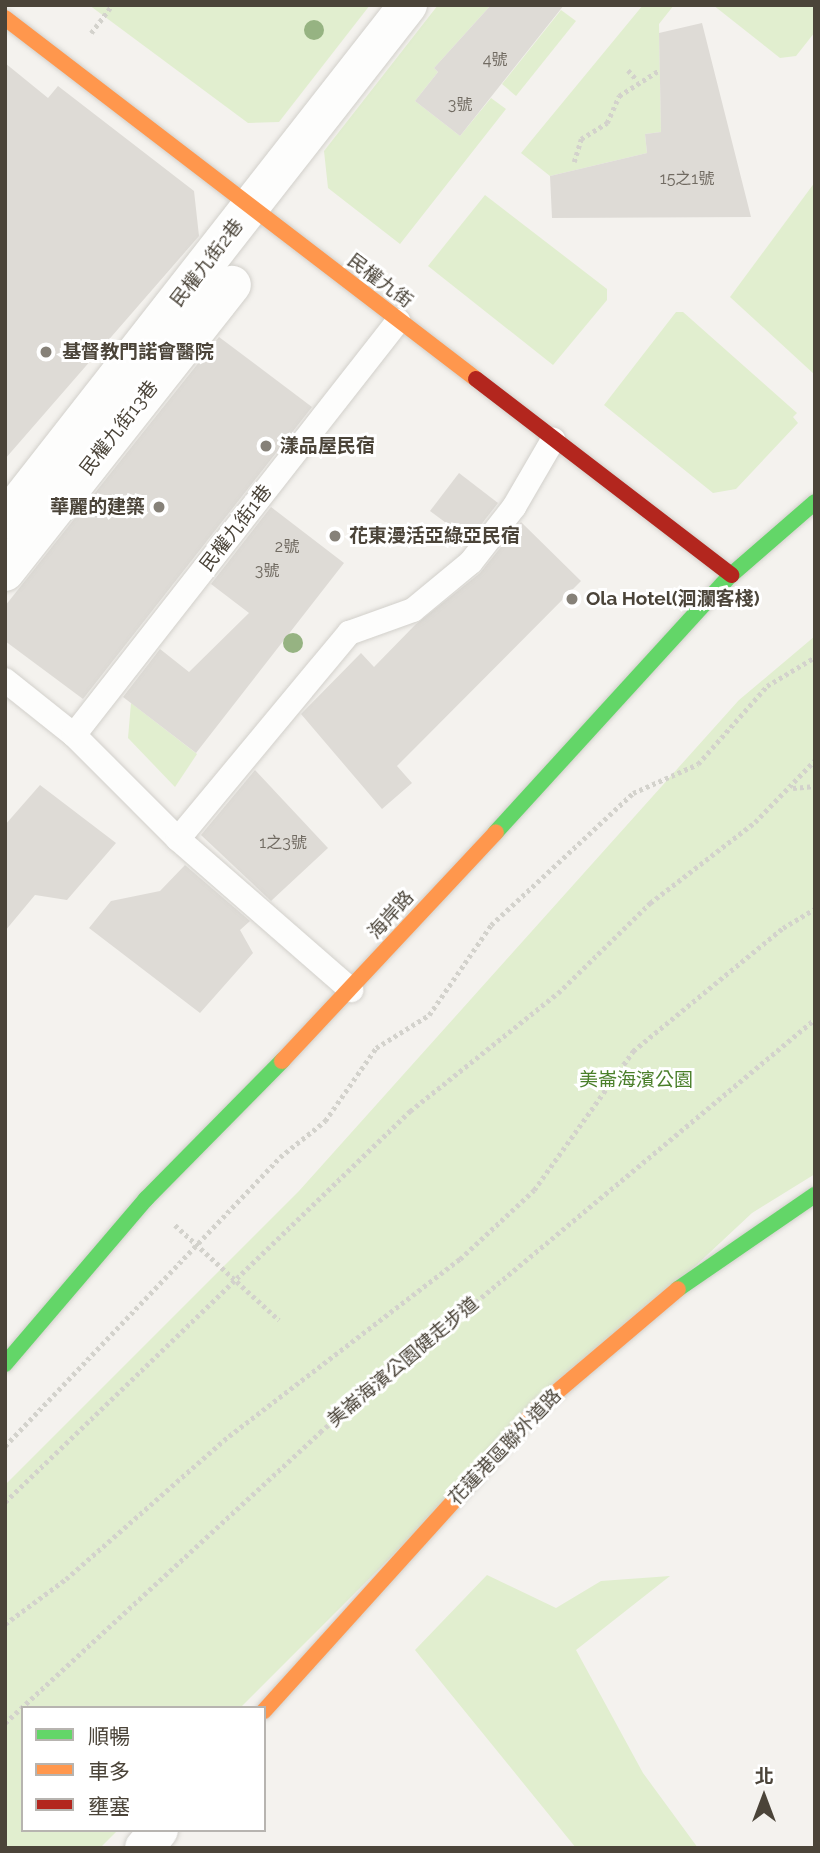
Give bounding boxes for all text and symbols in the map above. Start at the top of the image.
house number: 4號 [483,50,507,70]
house number: 3號 [448,95,472,115]
house number: 15之1號 [660,169,714,189]
street label: 民權九街2巷 [166,215,248,311]
street label: 民權九街 [343,249,417,313]
place label: 基督教門諾會醫院 [62,341,214,363]
marker: 基督教門諾會醫院 [36,342,56,362]
street label: 民權九街13巷 [75,376,163,480]
place label: 漾品屋民宿 [280,435,375,457]
marker: 漾品屋民宿 [258,438,274,454]
street label: 民權九街1巷 [195,480,277,576]
place label: 華麗的建築 [50,496,145,518]
marker: 華麗的建築 [151,499,167,515]
place label: 花東漫活亞綠亞民宿 [349,525,520,547]
marker: 花東漫活亞綠亞民宿 [327,528,343,544]
house number: 2號 [275,537,299,557]
house number: 3號 [255,561,279,581]
place label: Ola Hotel(洄瀾客棧) [586,588,760,610]
marker: Ola Hotel(洄瀾客棧) [564,591,580,607]
house number: 1之3號 [259,833,307,853]
street label: 海岸路 [363,886,419,944]
park label: 美崙海濱公園 [579,1069,693,1091]
street label: 美崙海濱公園健走步道 [323,1292,483,1432]
street label: 花蓮港區聯外道路 [444,1384,566,1510]
legend [21,1706,266,1832]
text: 順暢 [88,1724,130,1749]
text: 車多 [88,1759,130,1784]
north arrow [729,1762,799,1832]
text: 北 [754,1765,774,1787]
text: 壅塞 [88,1794,130,1819]

